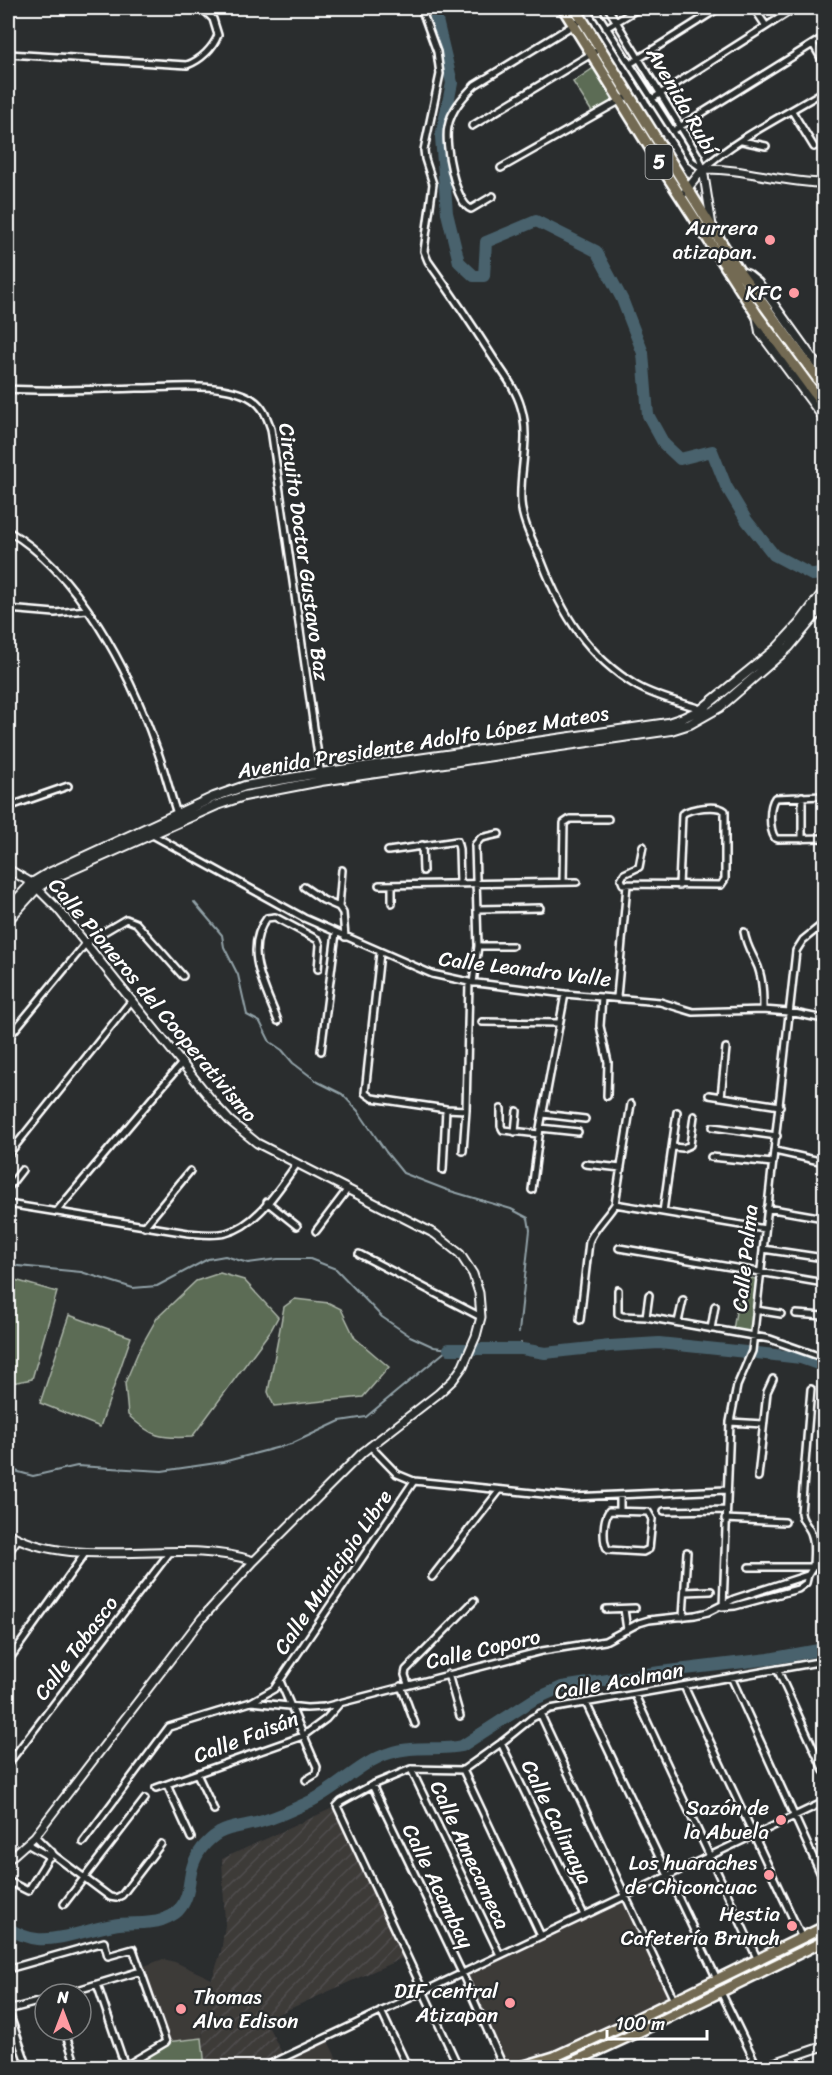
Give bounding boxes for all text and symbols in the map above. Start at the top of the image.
street label: Avenida Rubí [635,39,730,164]
road number: 5 [646,145,672,179]
place label: Aurrera atizapan. [673,209,758,271]
marker: Aurrera atizapan. [763,233,777,247]
place label: KFC [745,274,782,312]
marker: KFC [787,286,801,300]
street label: Circuito Doctor Gustavo Baz [267,421,341,684]
street label: Avenida Presidente Adolfo López Mateos [234,694,612,790]
street label: Calle Pioneros del Cooperativismo [38,868,268,1132]
street label: Calle Leandro Valle [436,940,614,998]
street label: Calle Palma [720,1202,770,1313]
street label: Calle Municipio Libre [263,1481,403,1663]
street label: Calle Tabasco [23,1587,129,1709]
street label: Calle Coporo [422,1617,544,1681]
street label: Calle Acolman [551,1651,687,1711]
street label: Calle Faisán [188,1700,304,1774]
street label: Calle Calimaya [510,1753,604,1892]
street label: Calle Amecameca [419,1774,521,1936]
place label: Sazón de la Abuela [684,1789,769,1851]
marker: Sazón de la Abuela [774,1813,788,1827]
street label: Calle Acambay [391,1817,485,1955]
place label: Los huaraches de Chiconcuac [625,1844,758,1906]
marker: Los huaraches de Chiconcuac [762,1868,776,1882]
place label: Hestia Cafetería Brunch [621,1895,780,1957]
marker: Hestia Cafetería Brunch [785,1919,799,1933]
place label: DIF central Atizapan [394,1972,499,2034]
place label: Thomas Alva Edison [192,1978,298,2040]
north arrow [33,1982,93,2042]
text: N [56,1983,69,2012]
marker: DIF central Atizapan [503,1996,517,2010]
marker: Thomas Alva Edison [174,2002,188,2016]
scale bar [607,2003,708,2041]
text: 100 m [616,2008,665,2040]

